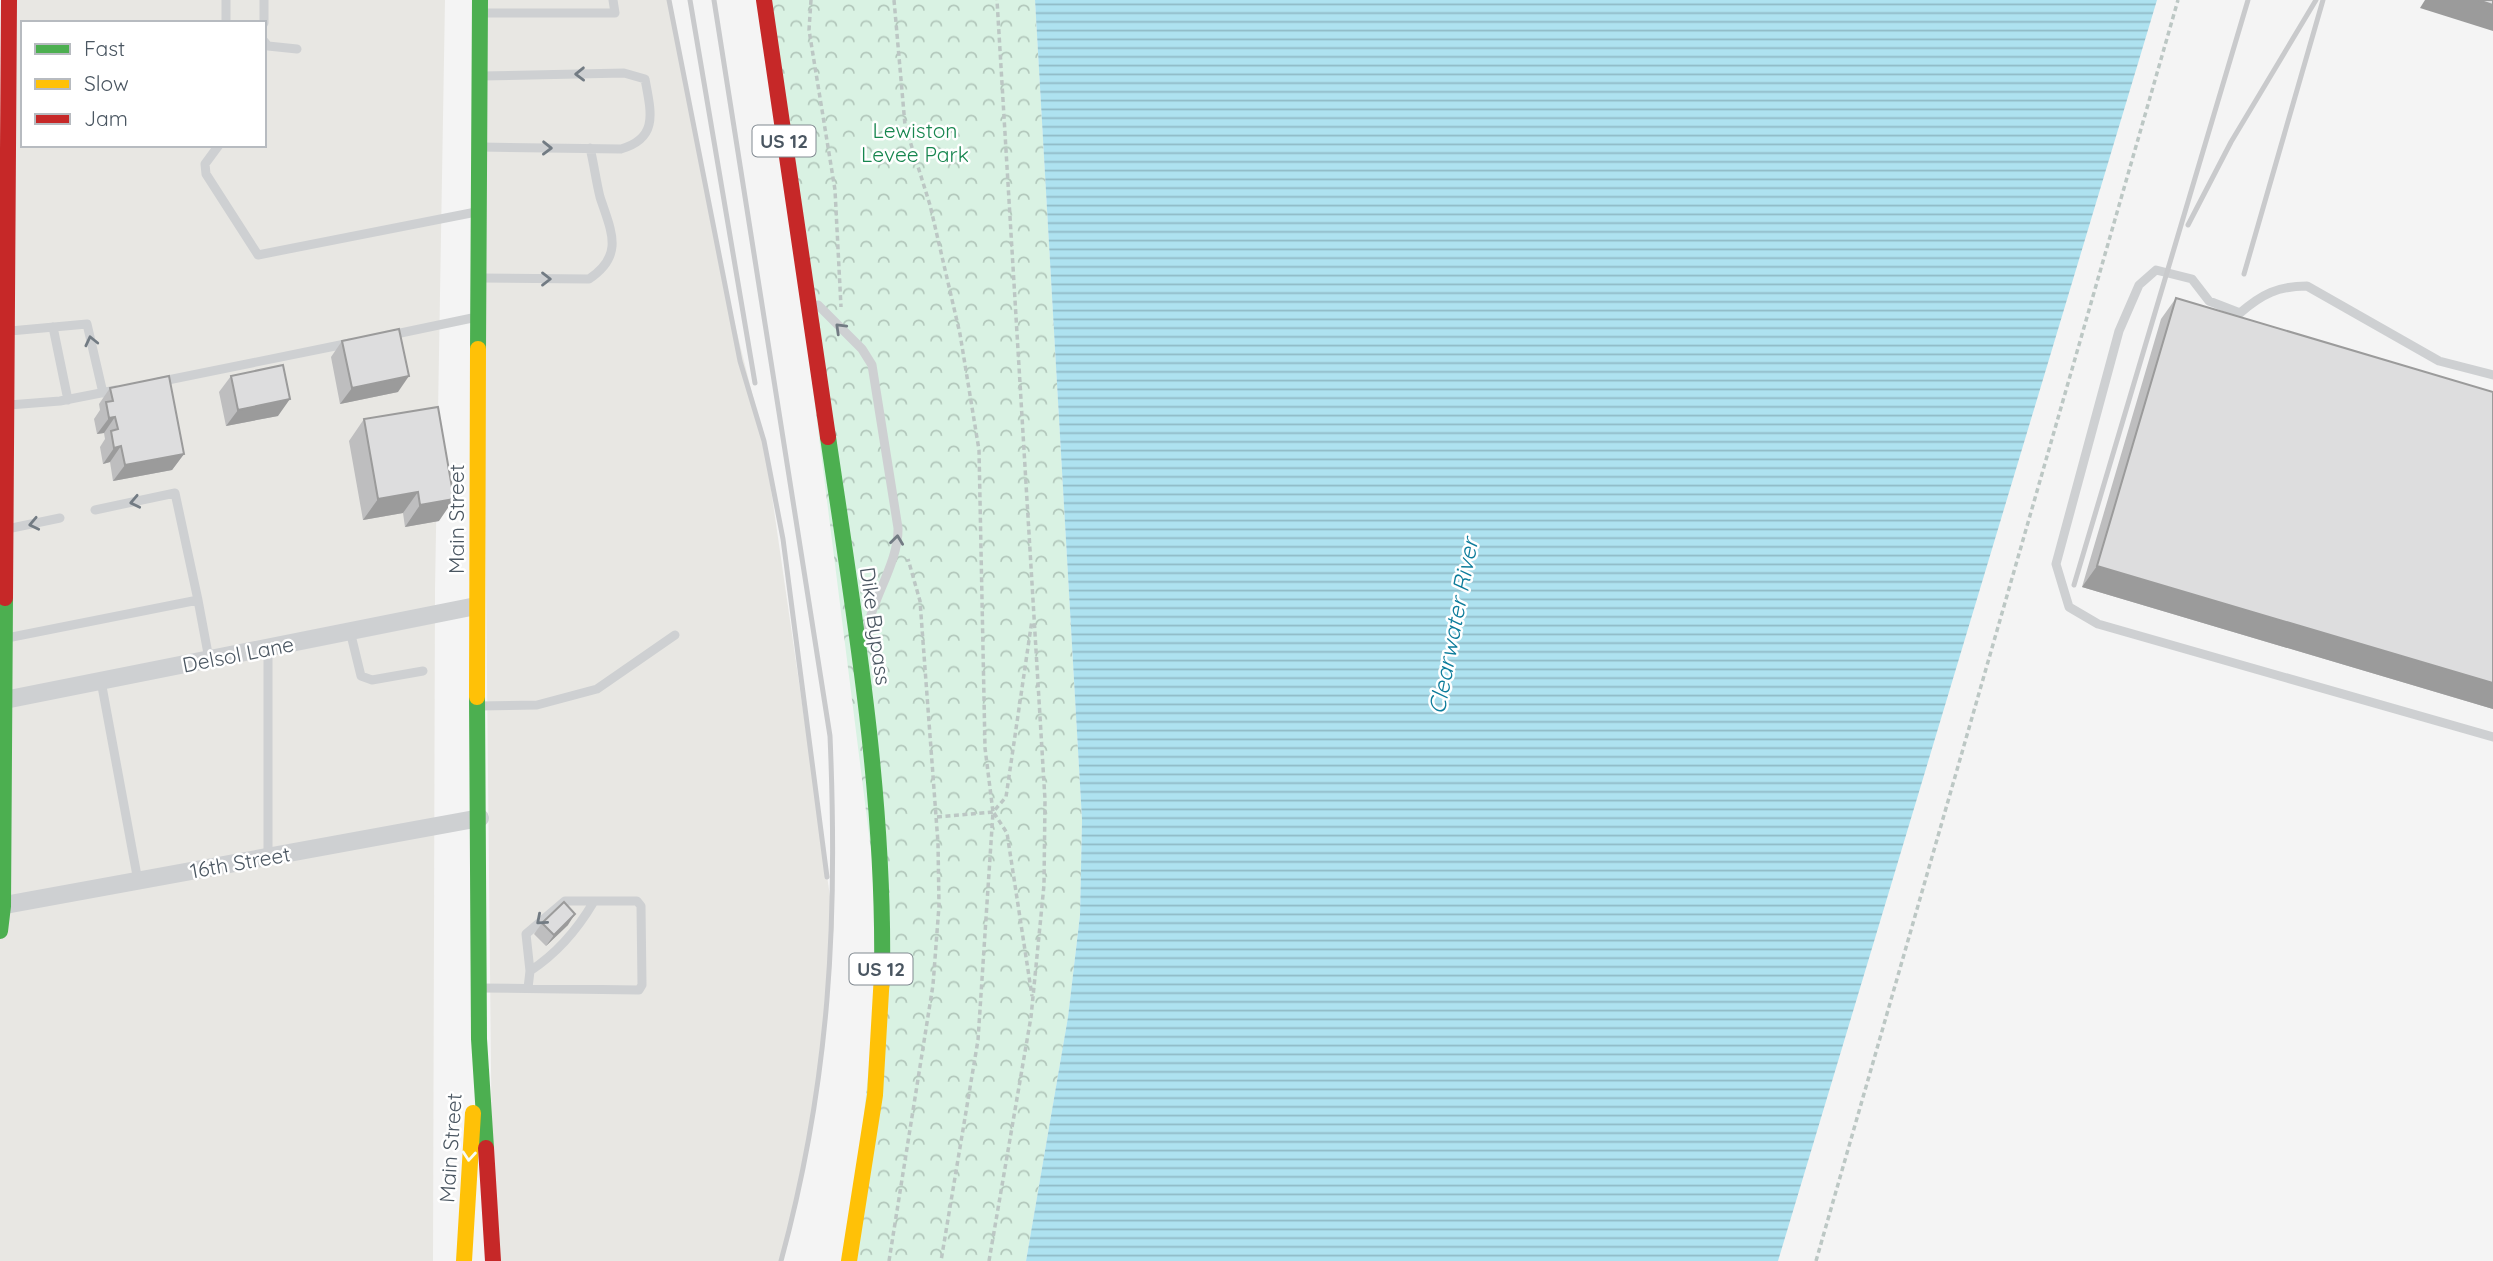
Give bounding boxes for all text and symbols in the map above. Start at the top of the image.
legend [21,21,266,147]
text: Fast [84,35,125,61]
one-way arrow [574,66,585,81]
text: Slow [84,70,129,96]
text: Jam [84,105,128,131]
park label: Lewiston Levee Park [861,117,969,167]
road number: US 12 [752,125,816,156]
one-way arrow [542,140,553,156]
one-way arrow [541,271,552,286]
one-way arrow [835,323,848,336]
one-way arrow [85,335,100,347]
street label: Main Street [443,464,469,574]
one-way arrow [129,493,141,508]
one-way arrow [28,515,40,530]
water label: Clearwater River [1422,533,1485,716]
one-way arrow [889,534,904,546]
street label: Dike Bypass [855,565,897,687]
street label: Delsol Lane [180,630,296,678]
street label: 16th Street [188,840,292,884]
one-way arrow [536,912,549,924]
road number: US 12 [850,953,912,984]
street label: Main Street [433,1092,467,1204]
one-way arrow [462,1151,477,1162]

